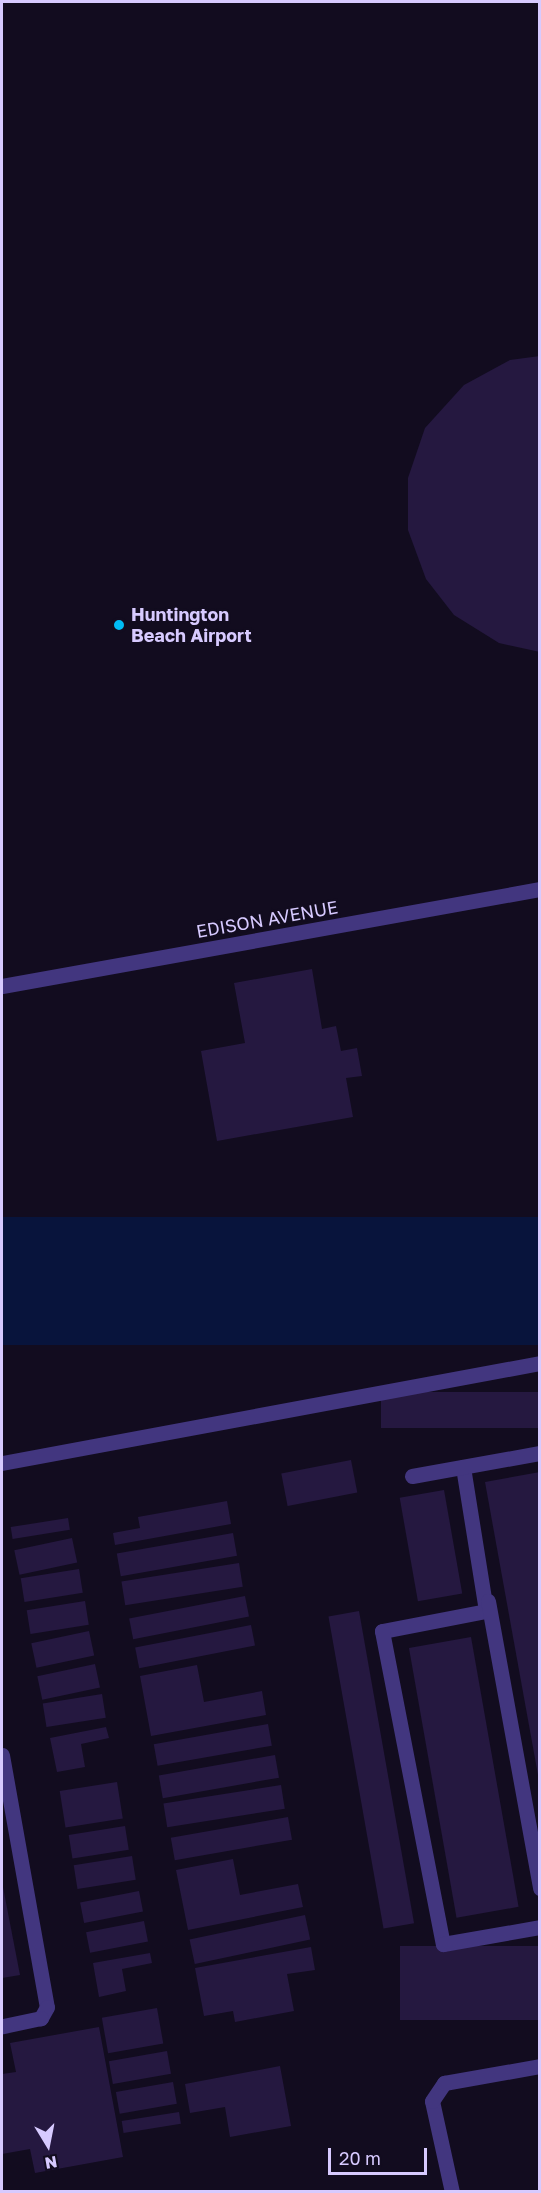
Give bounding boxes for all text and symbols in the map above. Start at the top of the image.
place label: Huntington Beach Airport [131,604,252,646]
marker: Huntington Beach Airport [112,618,126,632]
street label: EDISON AVENUE [194,896,340,942]
north arrow [18,2115,78,2175]
scale bar [331,2136,430,2174]
text: 20 m [339,2147,381,2169]
text: N [43,2152,59,2174]

